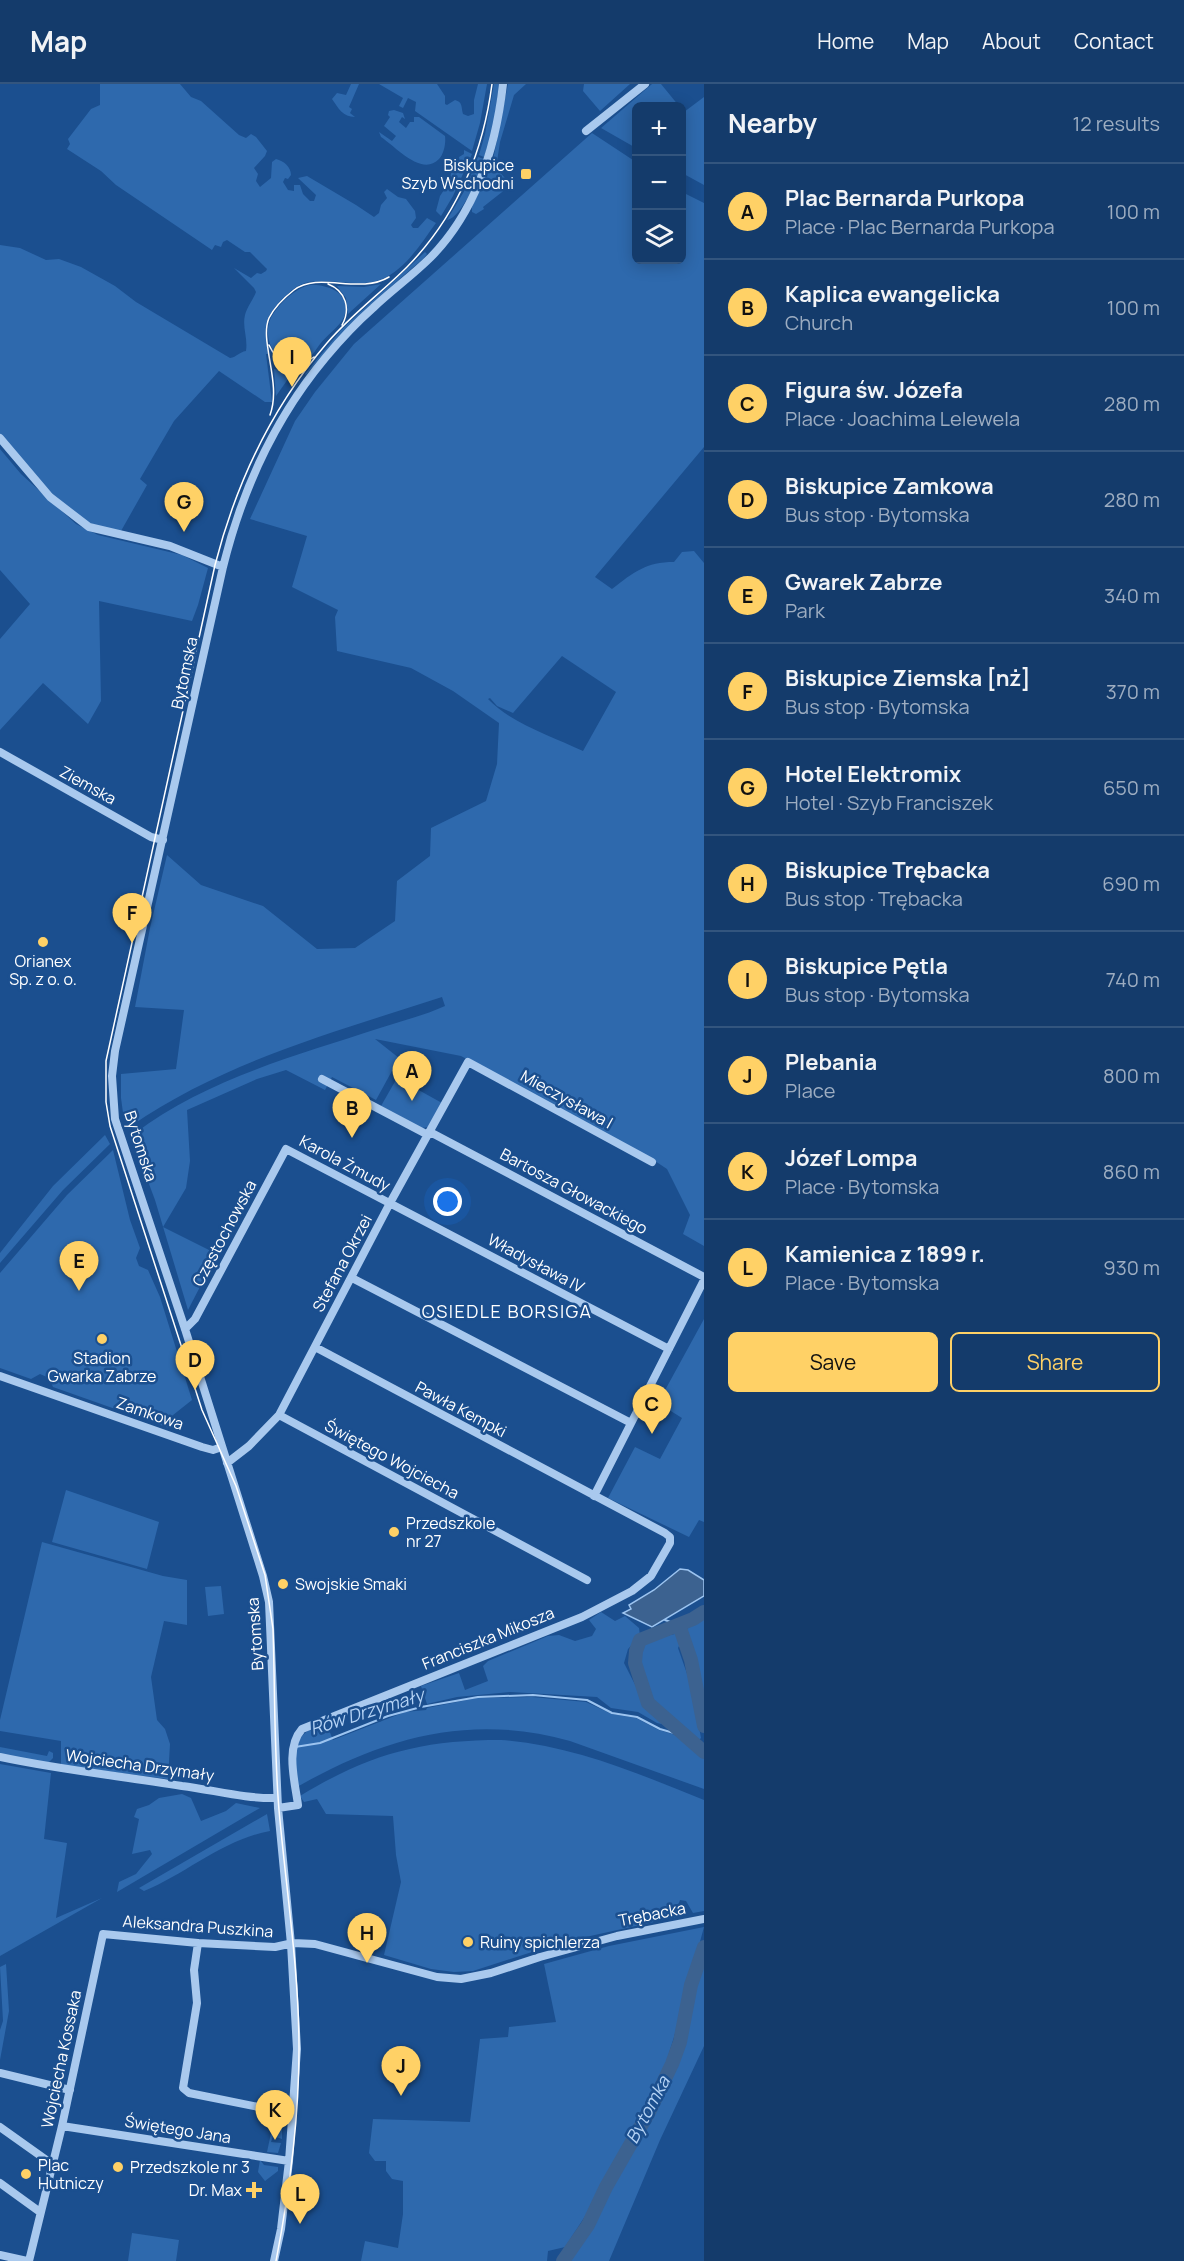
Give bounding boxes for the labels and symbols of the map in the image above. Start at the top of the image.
place label: Biskupice Szyb Wschodni [401,154,514,194]
marker: Biskupice Szyb Wschodni [519,167,533,181]
pin: I [272,338,312,387]
pin: G [164,482,204,532]
street label: Bytomska [166,635,202,711]
street label: Ziemska [56,760,120,810]
pin: F [112,894,152,943]
marker: Orianex Sp. z o. o. [36,935,50,949]
place label: Orianex Sp. z o. o. [9,950,77,990]
pin: A [392,1052,432,1101]
street label: Mieczysława I [517,1065,617,1133]
pin: B [332,1088,372,1138]
street label: Bytomska [119,1108,163,1184]
street label: Karola Żmudy [296,1130,395,1196]
street label: Bartosza Głowackiego [496,1143,652,1239]
street label: Częstochowska [187,1176,261,1290]
your location [433,1187,462,1216]
street label: Stefana Okrzei [307,1210,377,1316]
street label: Władysława IV [484,1228,588,1298]
pin: E [60,1242,98,1291]
district label: OSIEDLE BORSIGA [422,1299,592,1323]
marker: Stadion Gwarka Zabrze [95,1332,109,1346]
pin: D [176,1340,214,1390]
place label: Stadion Gwarka Zabrze [48,1347,156,1387]
street label: Pawła Kempki [412,1376,510,1442]
pin: C [632,1384,672,1434]
street label: Zamkowa [113,1391,187,1435]
street label: Świętego Wojciecha [321,1414,463,1504]
place label: Przedszkole nr 27 [406,1512,495,1552]
marker: Przedszkole nr 27 [387,1525,401,1539]
place label: Swojskie Smaki [295,1573,407,1595]
marker: Swojskie Smaki [276,1577,290,1591]
street label: Bytomska [241,1597,269,1671]
street label: Franciszka Mikosza [419,1601,557,1675]
water label: Rów Drzymały [307,1682,429,1740]
street label: Wojciecha Drzymały [64,1744,216,1786]
street label: Trębacka [617,1897,687,1931]
street label: Aleksandra Puszkina [122,1910,274,1942]
pin: H [348,1914,386,1963]
place label: Ruiny spichlerza [480,1931,600,1953]
marker: Ruiny spichlerza [461,1935,475,1949]
street label: Wojciecha Kossaka [36,1988,86,2130]
pin: J [382,2046,420,2096]
water label: Bytomka [619,2071,675,2147]
pin: K [256,2090,294,2140]
street label: Świętego Jana [123,2110,233,2148]
place label: Plac Hutniczy [38,2154,104,2194]
place label: Przedszkole nr 3 [130,2156,250,2178]
marker: Przedszkole nr 3 [111,2160,125,2174]
marker: Plac Hutniczy [19,2167,33,2181]
pin: L [280,2174,320,2224]
place label: Dr. Max [189,2179,243,2201]
marker: Dr. Max [247,2183,261,2197]

